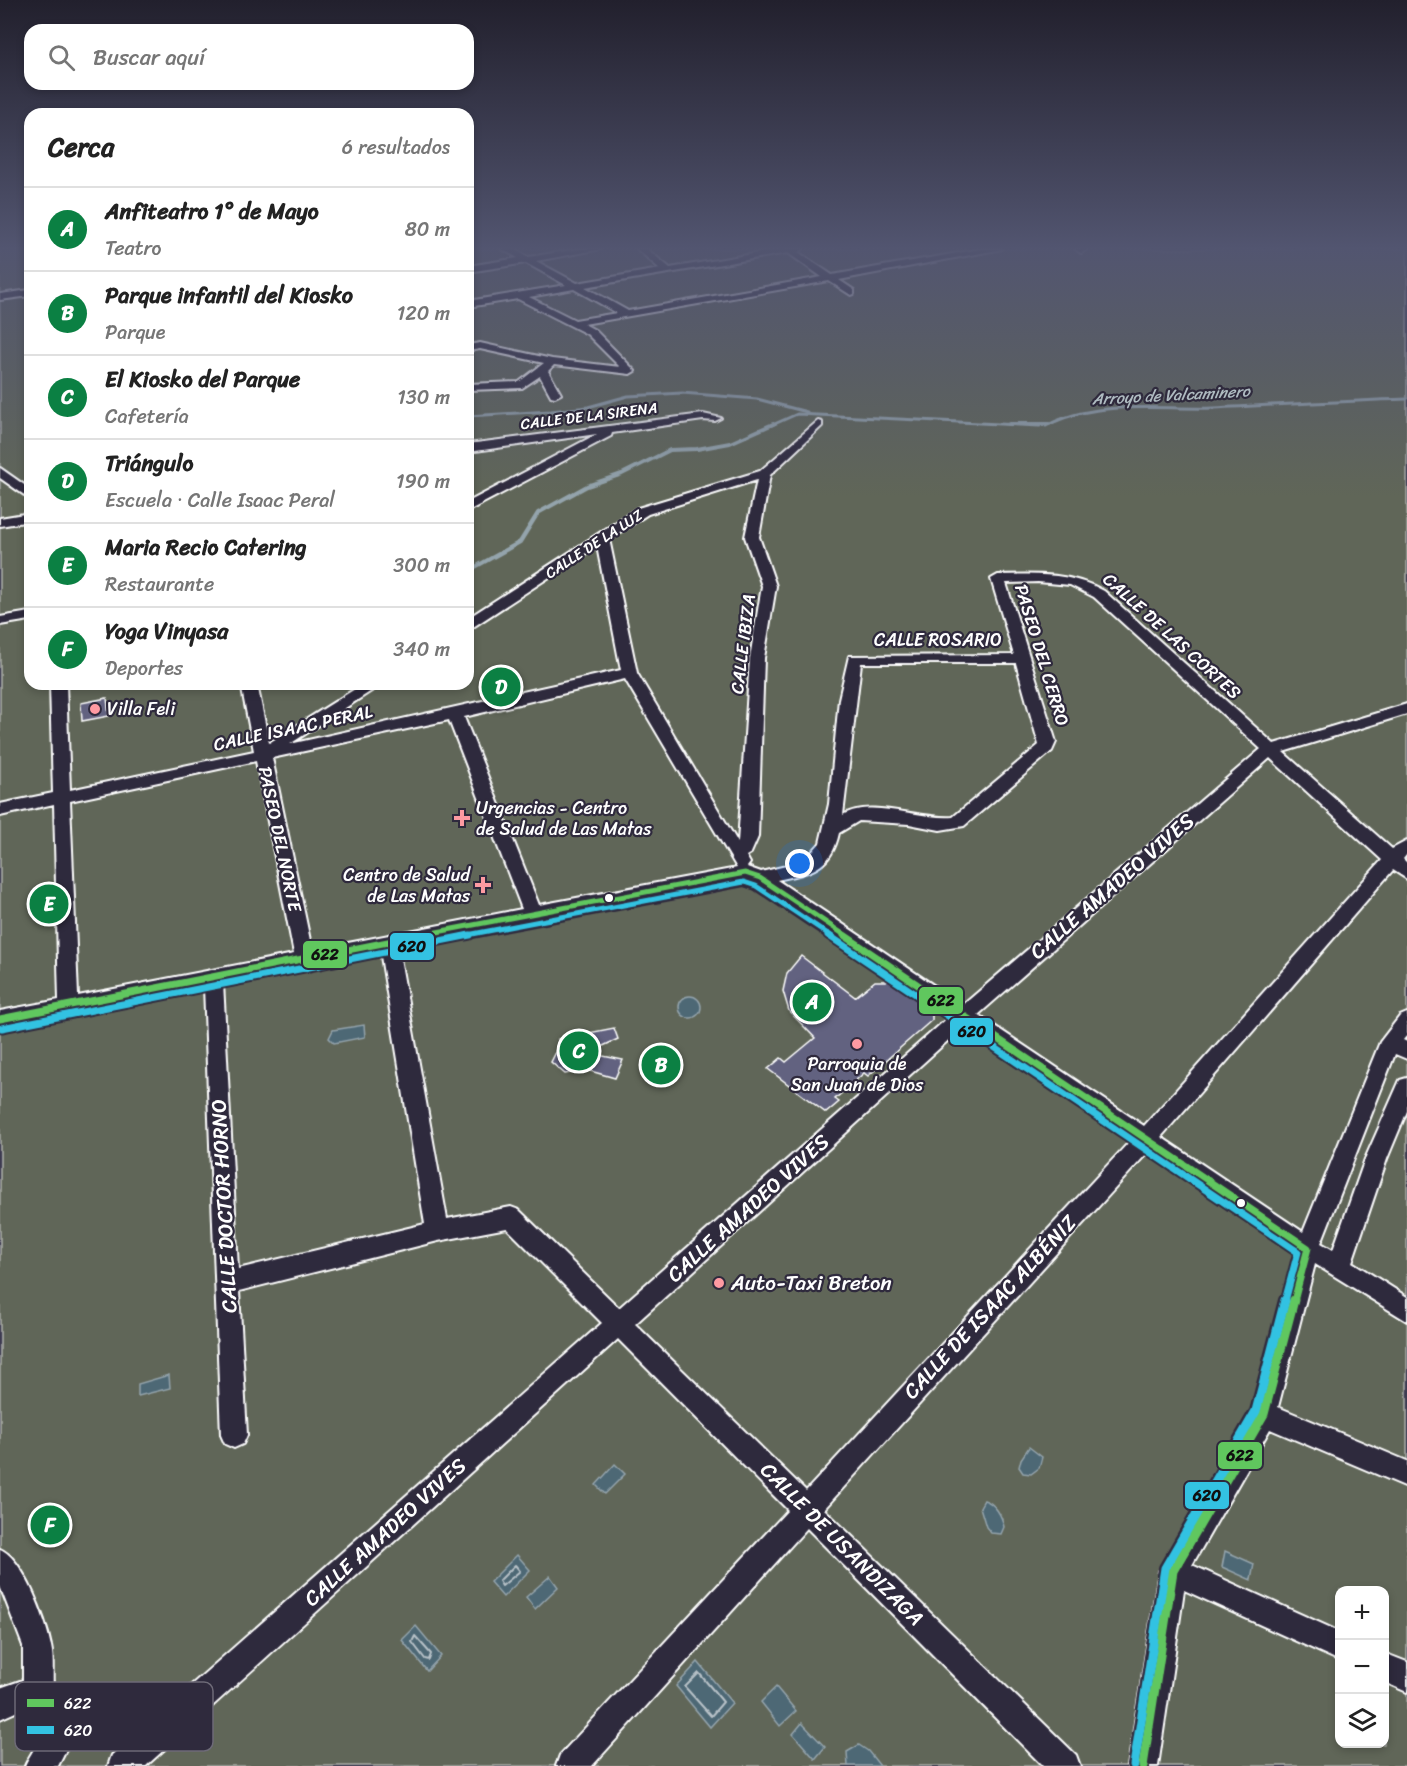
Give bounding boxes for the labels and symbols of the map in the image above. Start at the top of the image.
water label: Arroyo de Valcaminero [1090,376,1251,414]
street label: CALLE DE LA SIRENA [519,395,659,437]
street label: CALLE DE LA LUZ [540,502,648,586]
street label: CALLE DE LAS CORTES [1095,564,1249,708]
street label: PASEO DEL CERRO [1005,580,1079,730]
street label: CALLE IBIZA [721,592,765,696]
street label: CALLE ROSARIO [874,624,1002,656]
pin: D [482,664,520,710]
place label: Villa Feli [107,693,176,725]
street label: CALLE ISAAC PERAL [210,695,376,760]
marker: Villa Feli [88,702,102,716]
street label: PASEO DEL NORTE [249,764,311,915]
place label: Urgencias - Centro de Salud de Las Matas [476,792,652,845]
street label: CALLE AMADEO VIVES [1021,803,1203,969]
marker: Urgencias - Centro de Salud de Las Matas [453,809,471,827]
your location [785,849,814,878]
place label: Centro de Salud de Las Matas [343,859,472,912]
marker: Centro de Salud de Las Matas [474,876,492,894]
pin: E [29,882,68,926]
unlabelled marker [603,892,615,904]
line badge: 620 [389,932,435,961]
text: 620 [397,932,426,961]
line badge: 622 [302,940,348,969]
text: 622 [310,940,340,969]
pin: A [792,980,832,1024]
line badge: 622 [918,986,964,1015]
text: 622 [926,986,956,1015]
line badge: 620 [949,1017,994,1046]
text: 620 [957,1017,986,1046]
pin: C [560,1028,598,1074]
marker: Parroquia de San Juan de Dios [850,1037,864,1051]
pin: B [642,1042,680,1088]
place label: Parroquia de San Juan de Dios [791,1048,924,1101]
street label: CALLE DOCTOR HORNO [199,1098,249,1314]
street label: CALLE AMADEO VIVES [657,1124,839,1292]
unlabelled marker [1235,1197,1247,1209]
street label: CALLE DE ISAAC ALBÉNIZ [894,1205,1087,1409]
place label: Auto-Taxi Breton [730,1264,892,1302]
marker: Auto-Taxi Breton [712,1276,726,1290]
line badge: 622 [1217,1441,1263,1470]
text: 622 [1225,1441,1255,1470]
street label: CALLE AMADEO VIVES [294,1448,476,1616]
street label: CALLE DE USANDIZAGA [751,1453,933,1635]
line badge: 620 [1184,1481,1230,1510]
text: 620 [1192,1481,1221,1510]
pin: F [31,1502,70,1547]
legend [15,1682,213,1751]
text: 622 [64,1689,92,1718]
text: 620 [64,1716,92,1745]

